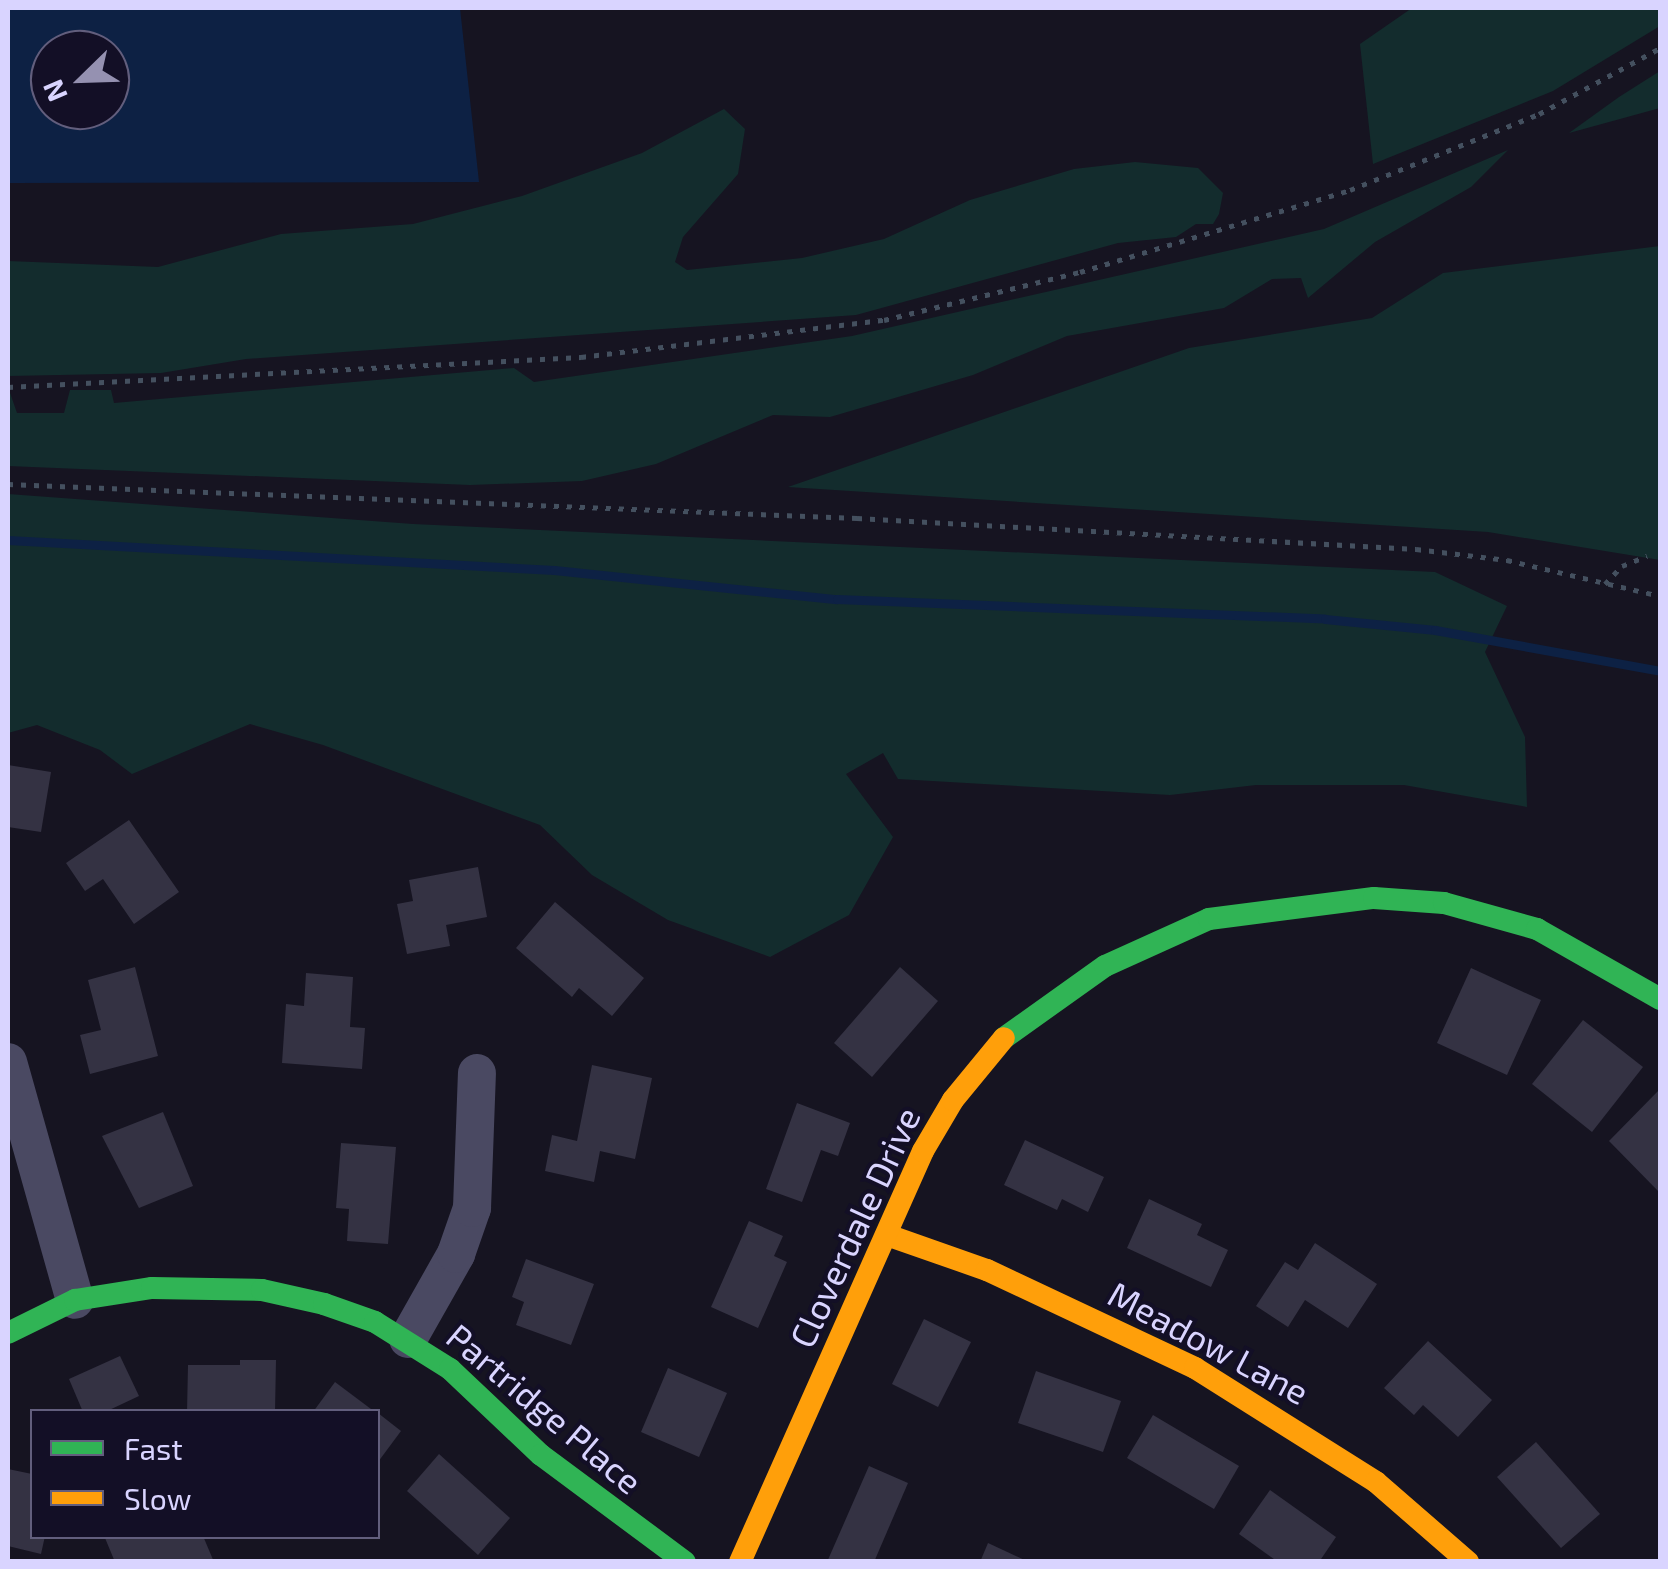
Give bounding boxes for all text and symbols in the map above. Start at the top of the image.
north arrow [30,30,130,130]
text: N [35,75,74,107]
street label: Cloverdale Drive [780,1100,928,1354]
street label: Meadow Lane [1101,1271,1317,1413]
street label: Partridge Place [439,1314,651,1502]
legend [30,1409,380,1539]
text: Fast [124,1430,183,1466]
text: Slow [124,1480,191,1516]

